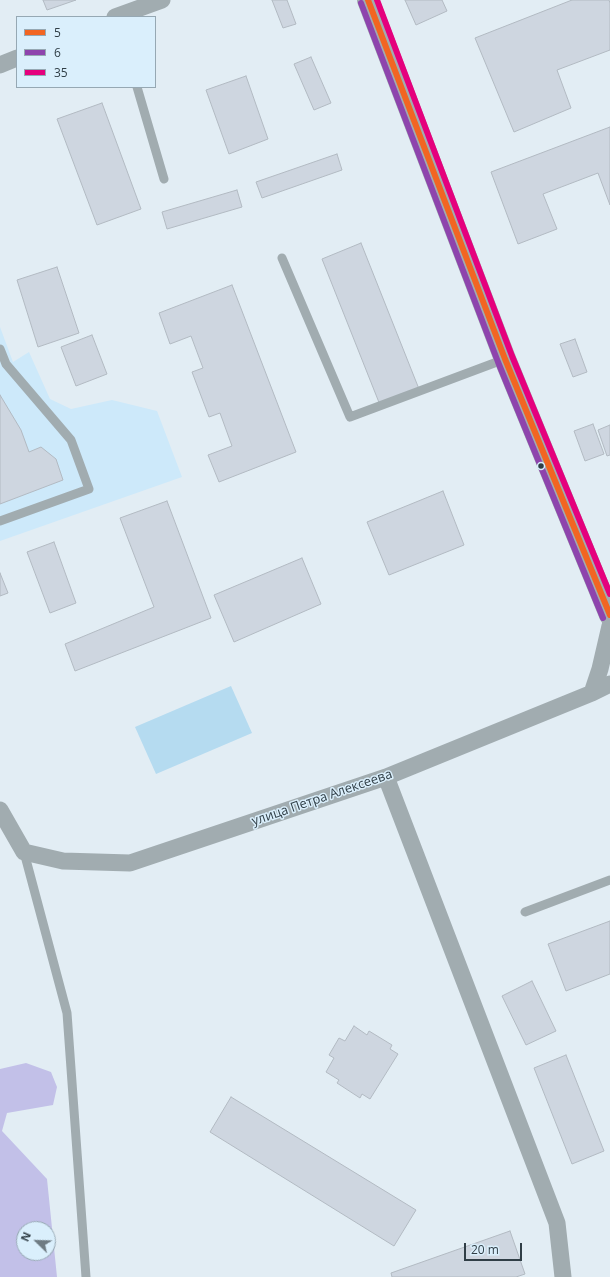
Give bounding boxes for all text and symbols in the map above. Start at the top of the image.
legend [16,16,156,88]
text: 5 [54,24,61,41]
text: 6 [54,44,61,61]
text: 35 [54,64,68,81]
unlabelled marker [536,461,546,471]
street label: улица Петра Алексеева [250,767,394,829]
north arrow [16,1221,56,1261]
text: N [17,1229,34,1244]
scale bar [466,1235,524,1261]
text: 20 m [471,1241,499,1258]

